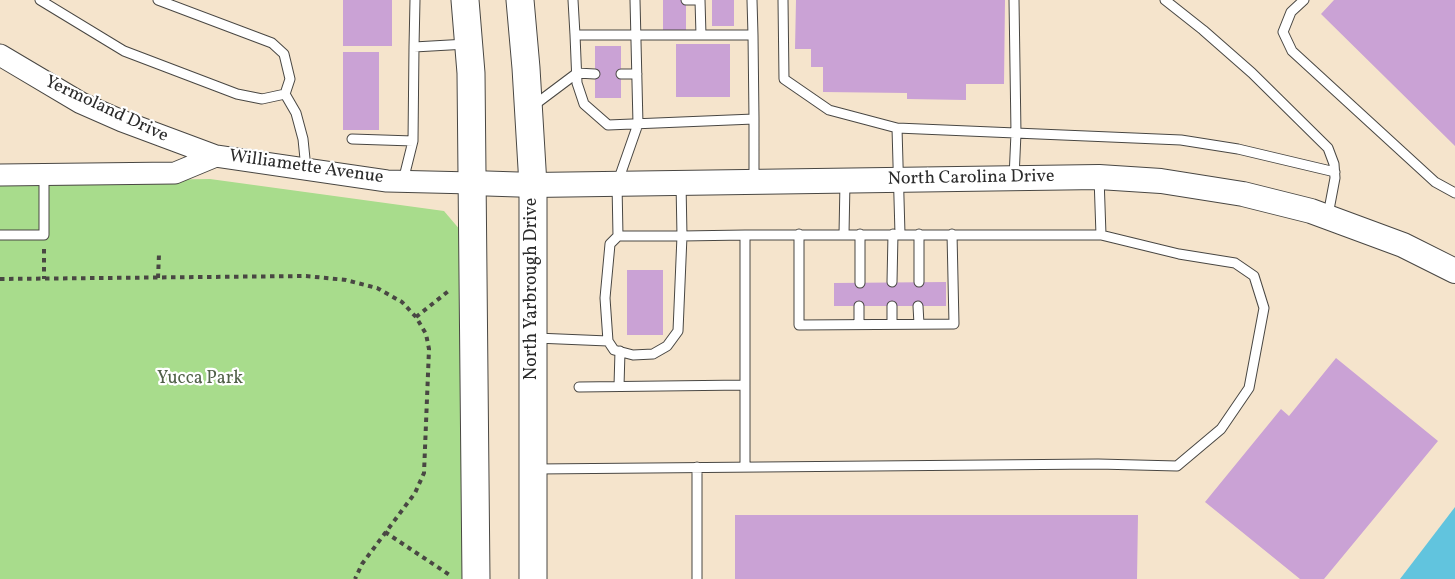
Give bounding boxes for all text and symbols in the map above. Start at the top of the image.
street label: Yermoland Drive [41,72,171,148]
street label: Williamette Avenue [227,146,385,190]
street label: North Carolina Drive [887,167,1055,191]
street label: North Yarbrough Drive [522,198,544,380]
park label: Yucca Park [157,369,243,391]

